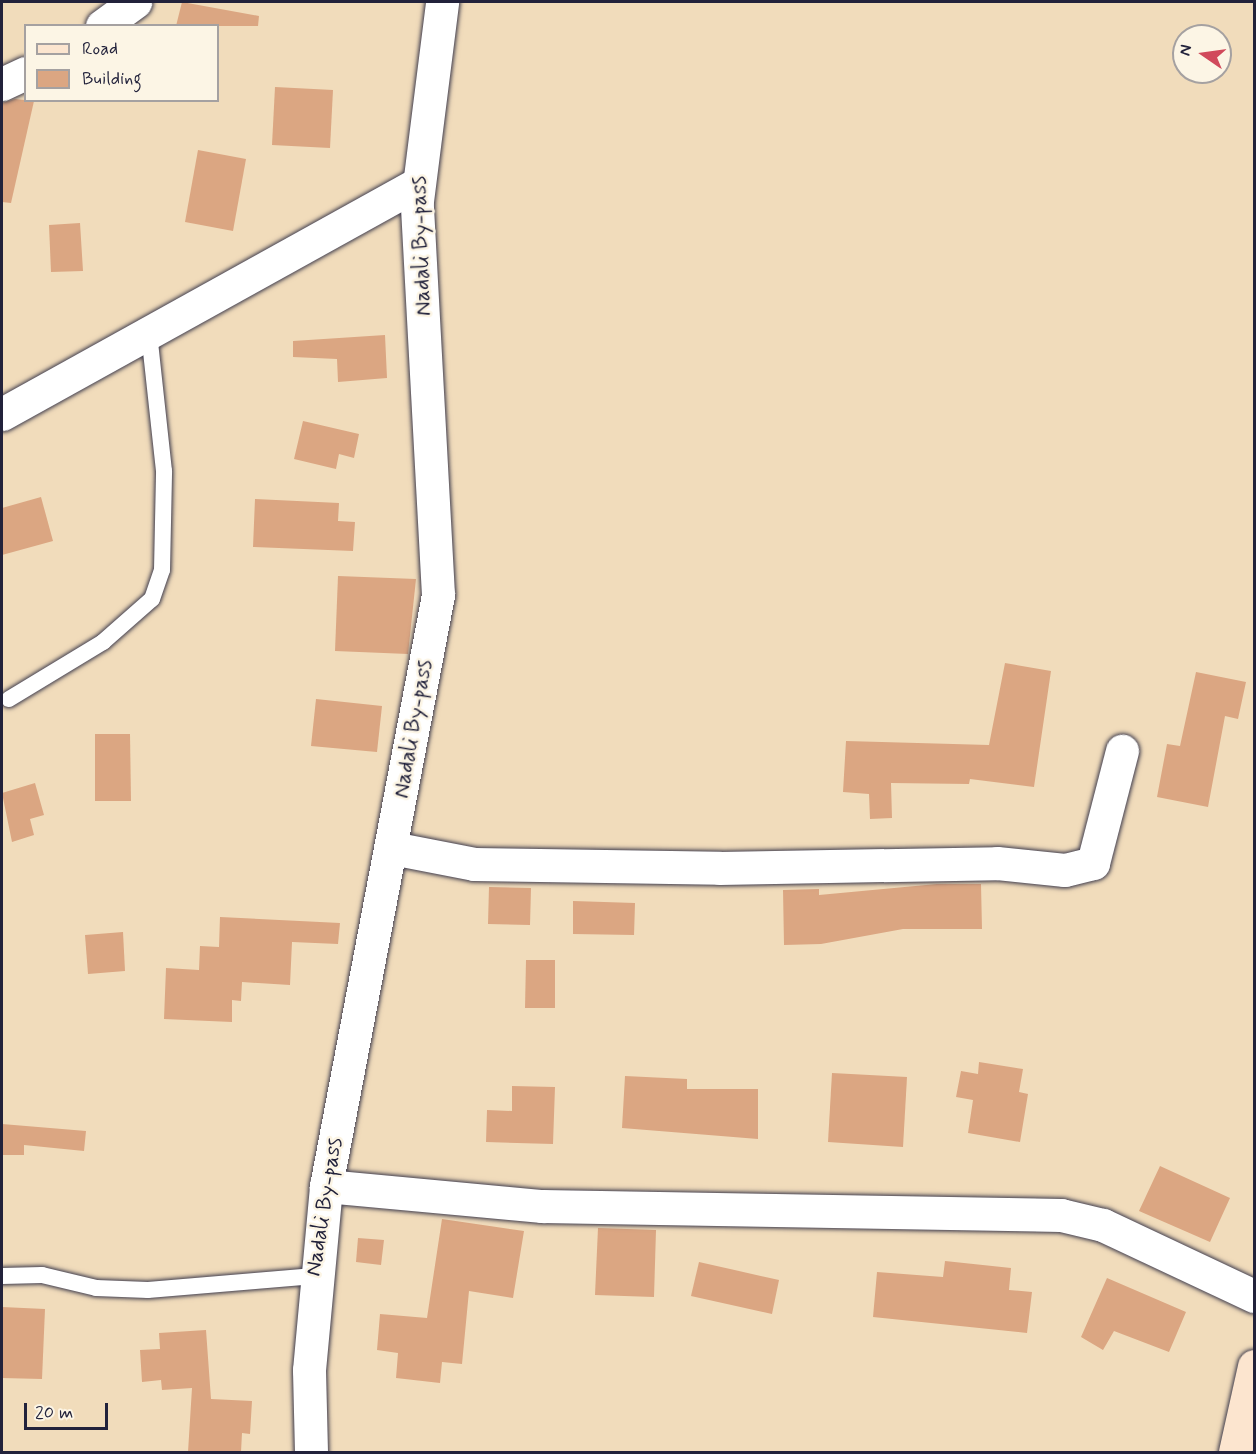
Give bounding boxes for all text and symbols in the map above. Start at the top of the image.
legend [24,24,219,102]
north arrow [1172,24,1232,84]
text: Road [82,37,118,61]
text: N [1174,43,1197,58]
text: Building [82,67,142,91]
street label: Nadali By-pass [406,175,438,317]
street label: Nadali By-pass [389,658,439,800]
street label: Nadali By-pass [301,1136,349,1278]
scale bar [27,1391,111,1429]
text: 20 m [35,1401,73,1425]

